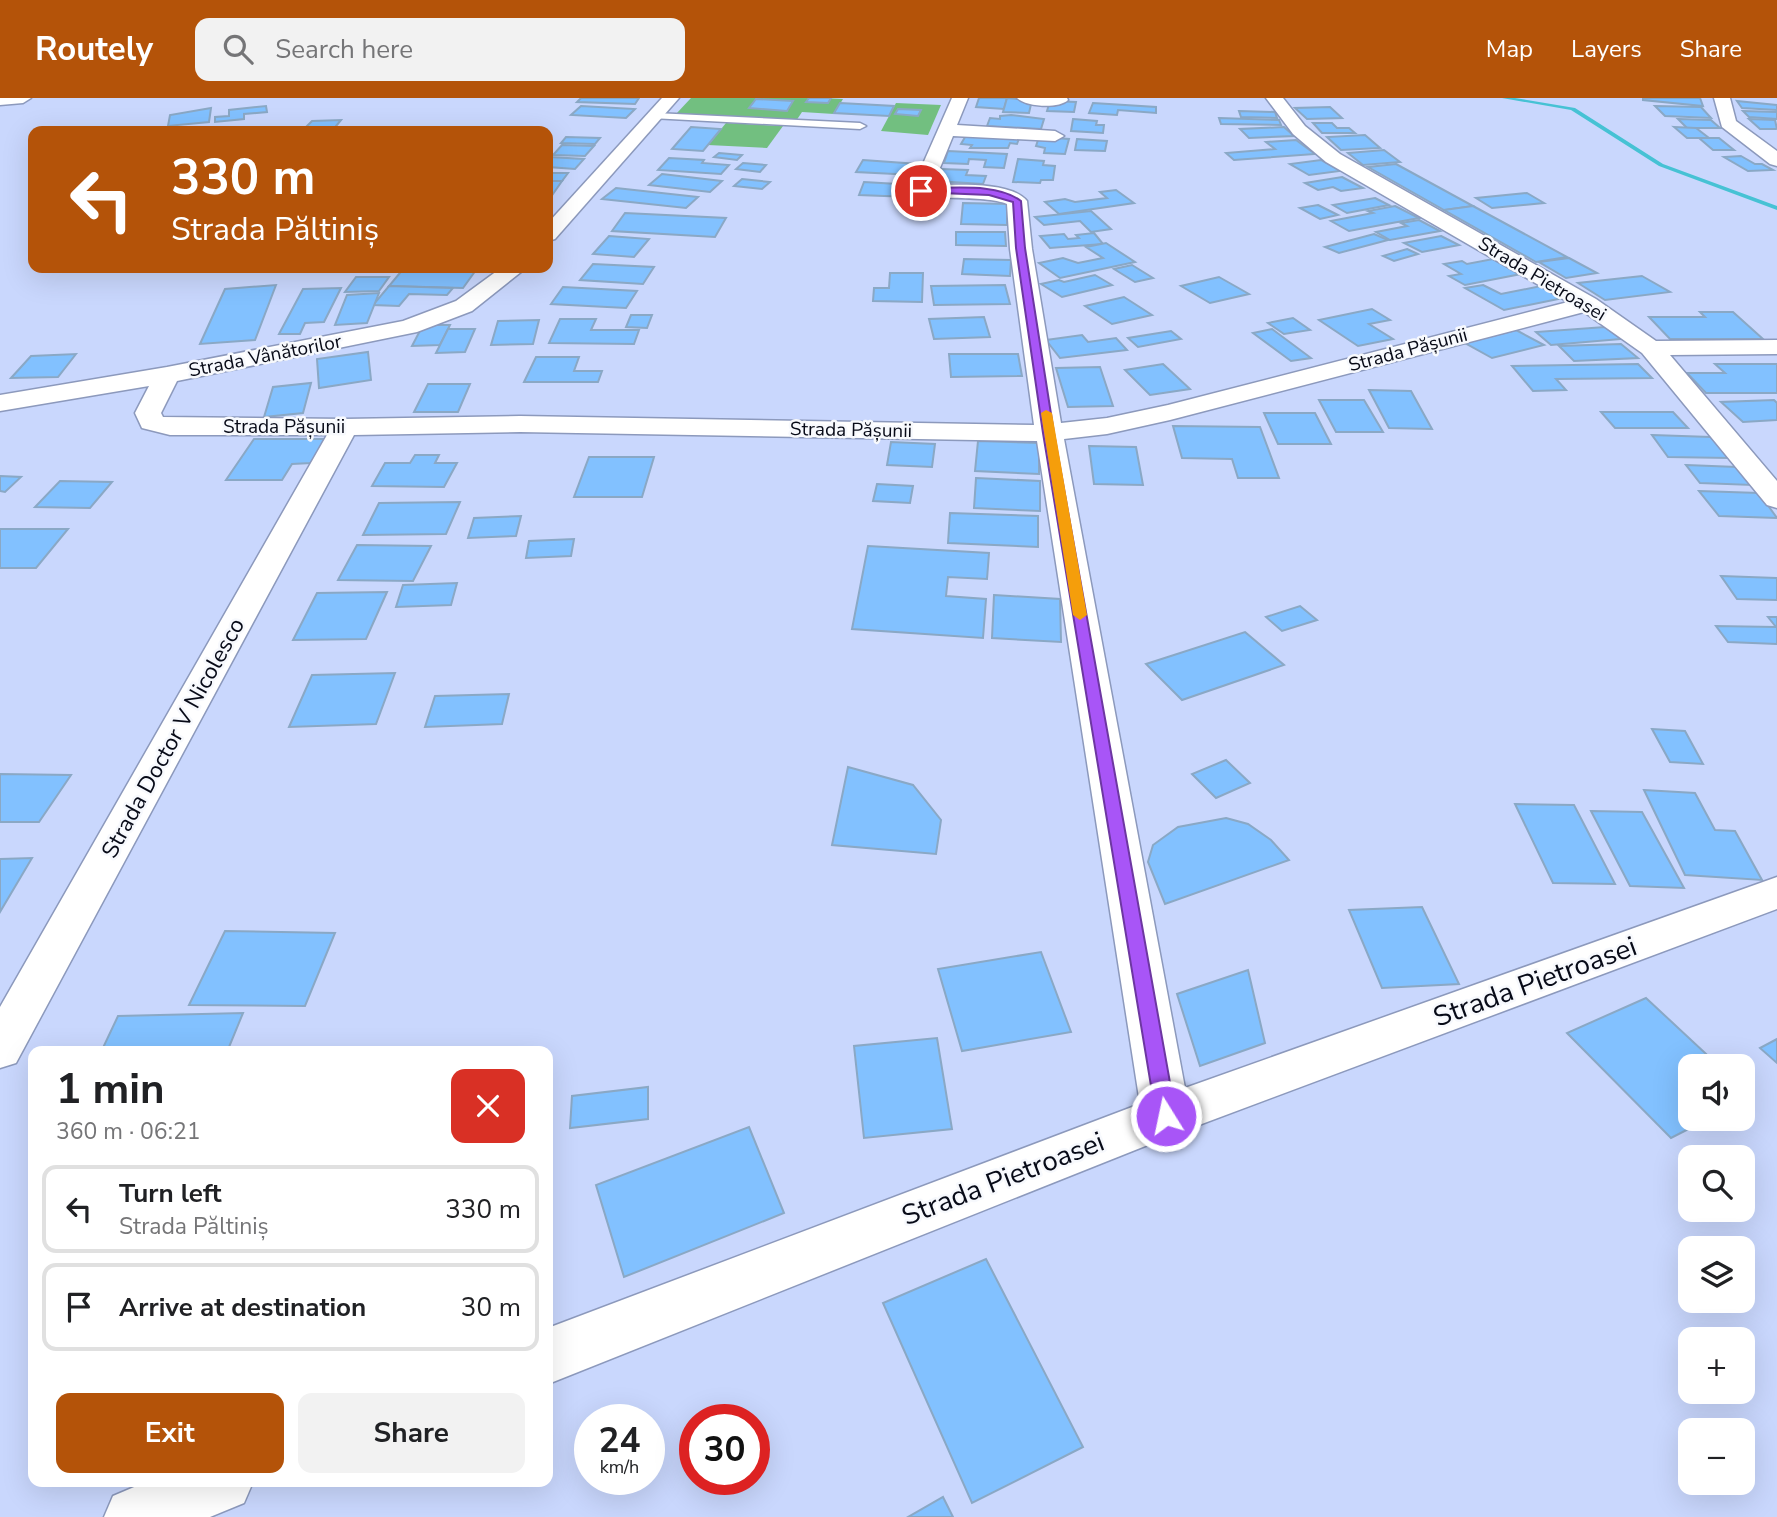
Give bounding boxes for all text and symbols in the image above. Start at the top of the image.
search box [195,18,685,81]
text: Routely [35,27,153,72]
icon: search [219,30,257,68]
text: Search here [275,32,413,67]
text: Map [1486,33,1533,65]
text: Layers [1571,33,1642,65]
text: Share [1680,33,1742,65]
text: 330 m [171,144,315,211]
icon: left [56,154,147,245]
pin [891,161,951,221]
icon: arrive [902,172,940,210]
text: Strada Păltiniș [171,208,379,251]
street label: Strada Pietroasei [1473,230,1611,328]
street label: Strada Pășunii [1346,322,1470,378]
street label: Strada Vânătorilor [186,328,344,384]
street label: Strada Pășunii [223,414,345,440]
street label: Strada Pășunii [790,416,912,444]
street label: Strada Doctor V Nicolesco [94,612,252,864]
street label: Strada Pietroasei [1428,928,1642,1036]
map controls [1678,1054,1755,1495]
button: sound [1678,1054,1755,1131]
text: 1 min [56,1061,165,1118]
button: close [451,1069,525,1143]
position arrow [1129,1079,1203,1153]
text: 360 m · 06:21 [56,1116,201,1147]
street label: Strada Pietroasei [896,1123,1110,1235]
button: search [1678,1145,1755,1222]
text: Turn left [119,1176,222,1211]
icon: left [60,1190,98,1228]
text: 330 m [445,1192,521,1227]
text: Strada Păltiniș [119,1211,269,1242]
button: layers [1678,1236,1755,1313]
icon: arrive [60,1288,98,1326]
text: Arrive at destination [119,1290,366,1325]
text: 30 m [461,1290,521,1325]
button: + [1678,1327,1755,1404]
button: Exit [56,1393,284,1473]
button: Share [298,1393,525,1473]
speed limit sign: 30 [679,1404,770,1495]
text: 24 [598,1417,641,1464]
button: − [1678,1418,1755,1495]
text: km/h [600,1455,639,1479]

